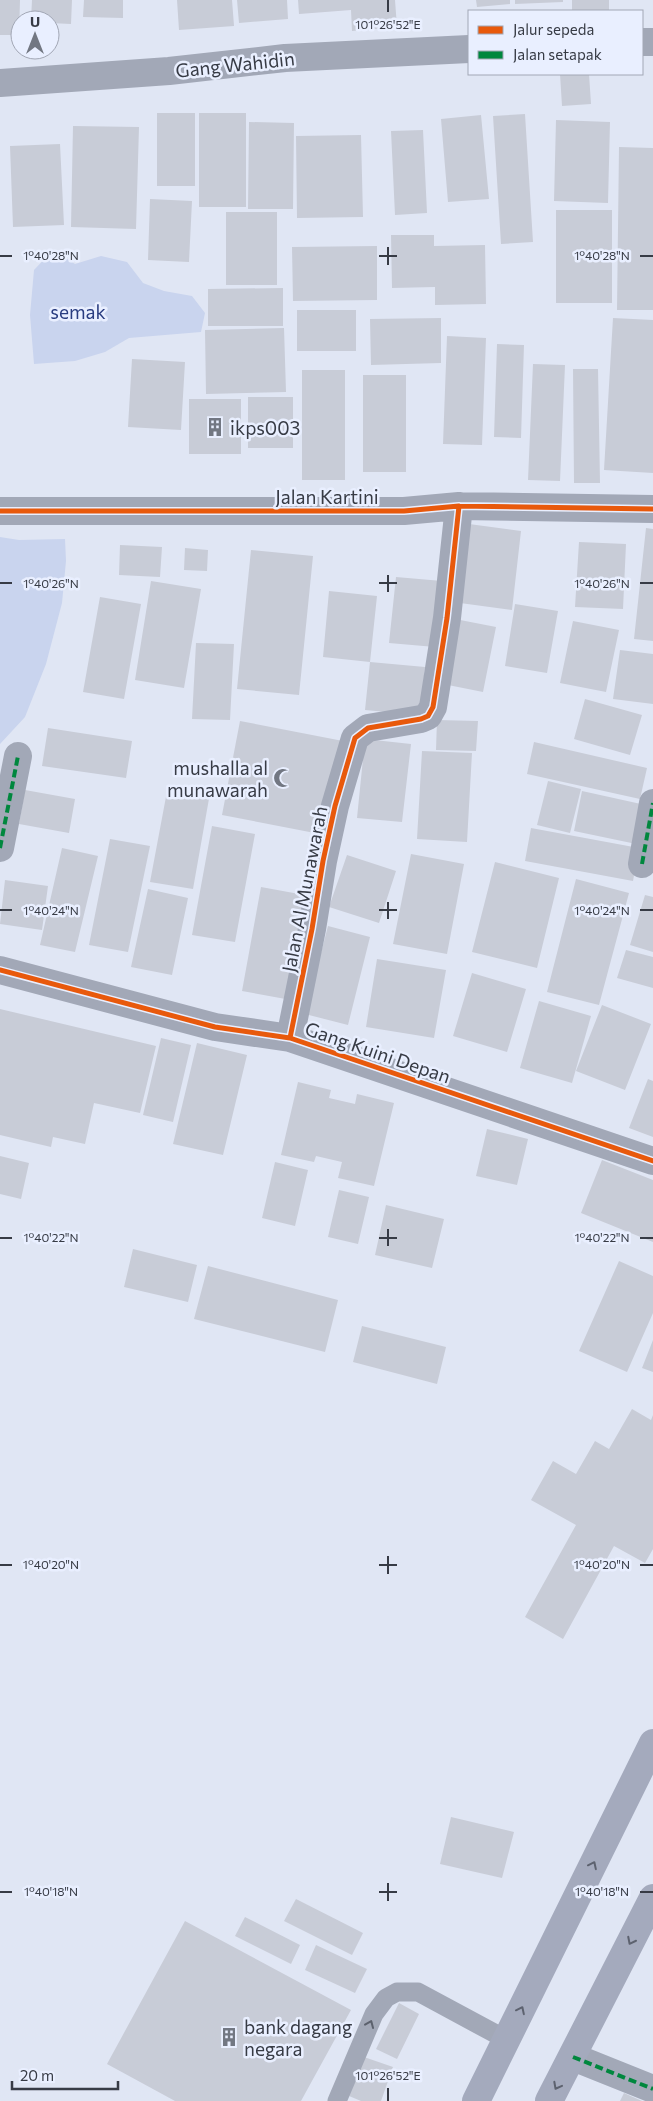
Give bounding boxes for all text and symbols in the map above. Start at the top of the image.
north arrow [10,10,60,60]
legend [468,10,643,75]
text: U [30,13,40,30]
text: 101°26'52"E [355,17,421,31]
text: Jalur sepeda [513,20,594,38]
text: Jalan setapak [513,45,602,63]
street label: Gang Wahidin [174,46,296,82]
text: 1°40'28"N [23,248,79,262]
text: 1°40'28"N [574,248,630,262]
park label: semak [50,300,106,323]
building icon: ikps003 [204,416,226,438]
place label: ikps003 [230,416,300,439]
street label: Jalan Kartini [275,485,379,508]
text: 1°40'26"N [23,576,79,590]
text: 1°40'26"N [574,576,630,590]
place label: mushalla al munawarah [167,756,268,801]
mosque icon: mushalla al munawarah [272,767,294,789]
street label: Jalan Al Munawarah [277,804,331,974]
text: 1°40'24"N [23,903,79,917]
text: 1°40'24"N [574,903,630,917]
street label: Gang Kuini Depan [302,1016,454,1088]
text: 1°40'22"N [23,1230,79,1244]
text: 1°40'22"N [574,1230,630,1244]
text: 1°40'20"N [23,1557,79,1571]
text: 1°40'20"N [574,1557,630,1571]
one-way arrow [587,1861,597,1870]
text: 1°40'18"N [24,1884,78,1898]
text: 1°40'18"N [575,1884,629,1898]
one-way arrow [627,1936,637,1945]
one-way arrow [515,2006,525,2015]
place label: bank dagang negara [244,2015,352,2060]
one-way arrow [363,2020,374,2029]
building icon: bank dagang negara [218,2026,240,2048]
scale bar [12,2058,119,2090]
text: 20 m [20,2066,54,2084]
text: 101°26'52"E [355,2068,421,2082]
one-way arrow [553,2081,563,2090]

